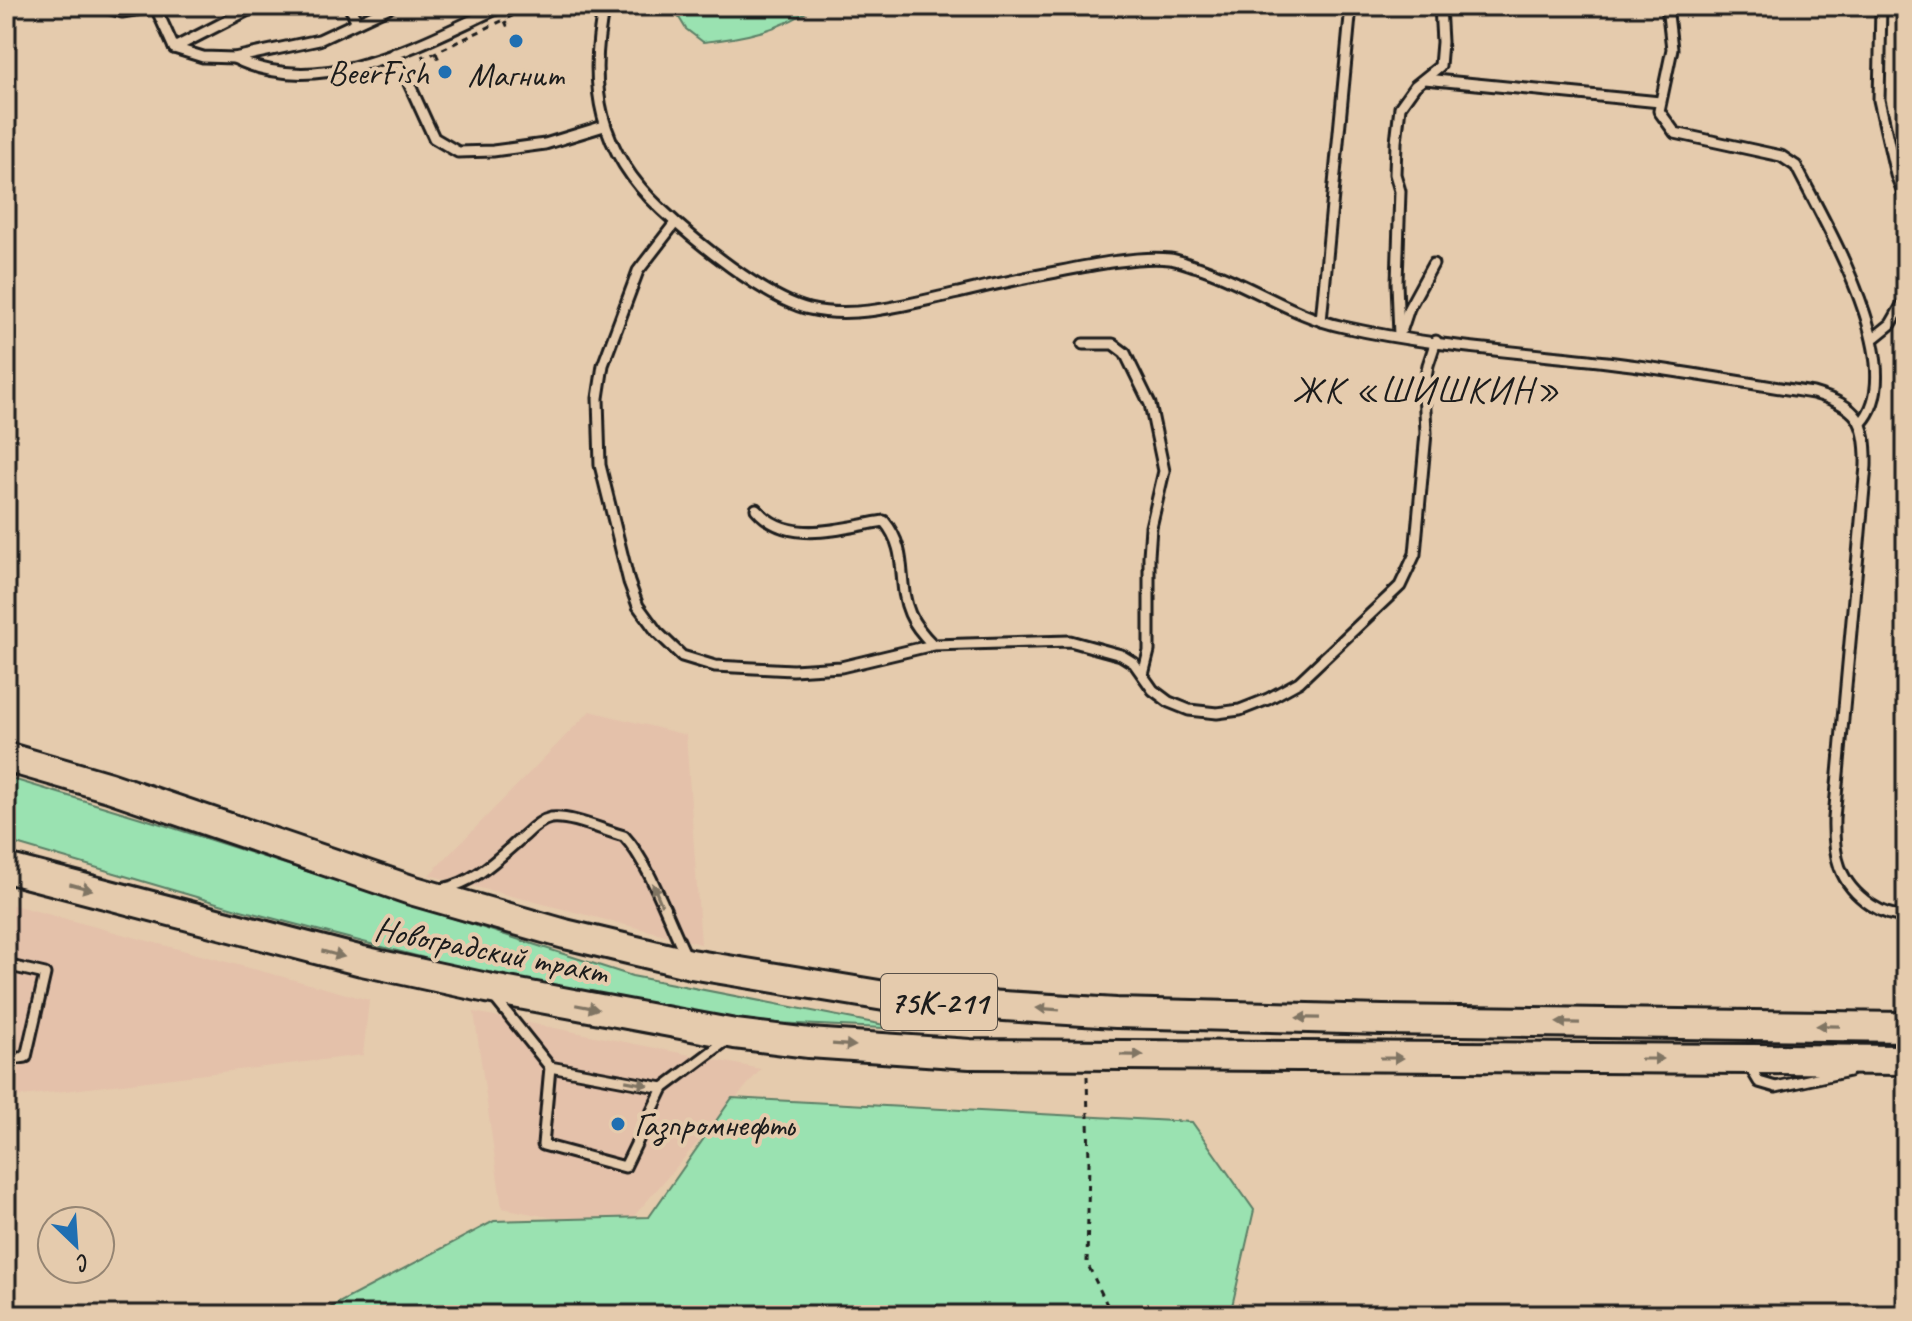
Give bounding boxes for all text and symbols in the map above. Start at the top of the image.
marker: Магнит [507,32,525,50]
place label: BeerFish [328,51,430,94]
place label: Магнит [468,53,565,96]
marker: BeerFish [436,63,454,81]
district label: ЖК «ШИШКИН» [1293,367,1561,413]
one-way arrow [69,882,94,894]
one-way arrow [650,882,663,906]
street label: Новоградский тракт [371,906,613,994]
one-way arrow [320,948,345,960]
road number: 75К-211 [881,974,997,1030]
one-way arrow [575,1001,600,1013]
one-way arrow [1035,1002,1060,1015]
one-way arrow [1295,1012,1320,1024]
one-way arrow [1555,1016,1580,1029]
one-way arrow [1815,1020,1840,1032]
one-way arrow [832,1039,857,1052]
one-way arrow [1120,1049,1145,1062]
one-way arrow [1380,1052,1405,1064]
one-way arrow [1640,1053,1665,1065]
one-way arrow [625,1078,650,1090]
place label: Газпромнефть [634,1103,797,1146]
marker: Газпромнефть [609,1115,627,1133]
north arrow [36,1205,116,1285]
text: С [70,1247,95,1279]

